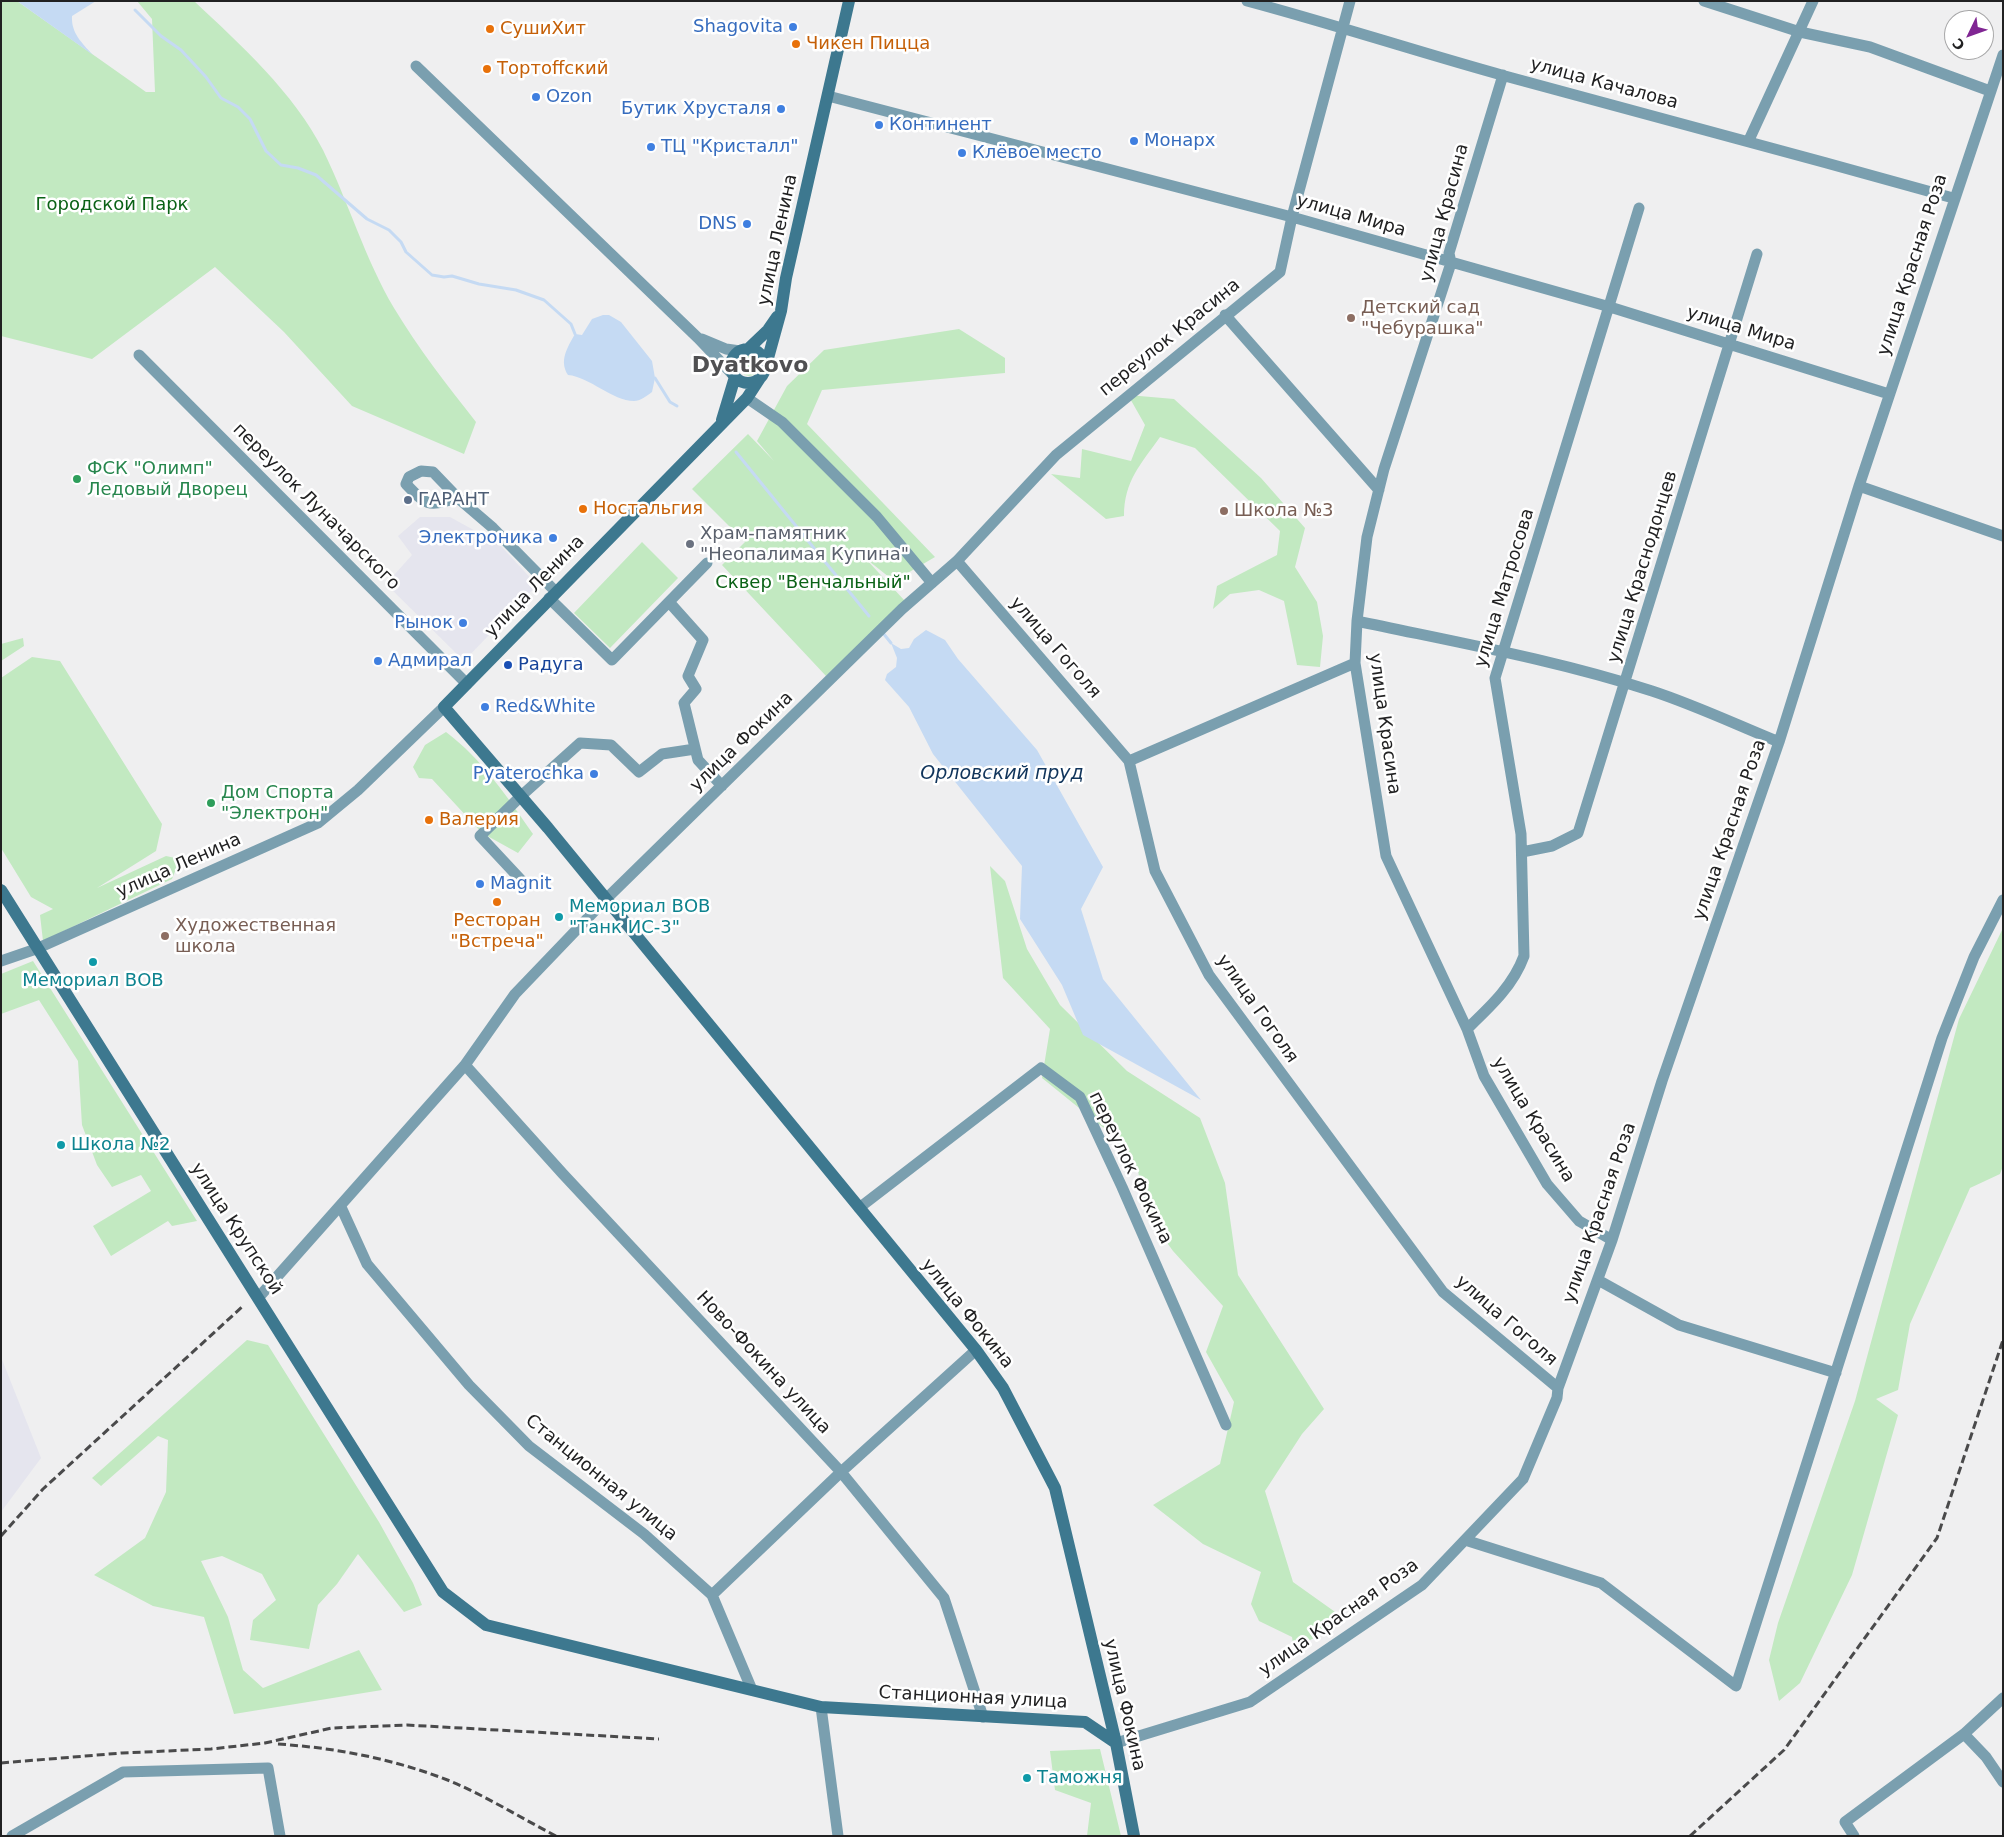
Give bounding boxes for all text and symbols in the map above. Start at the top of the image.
north arrow [1944,10,1994,60]
place label: Shagovita [693,16,783,38]
place label: СушиХит [500,18,586,40]
marker: Shagovita [787,21,799,33]
marker: СушиХит [484,23,496,35]
place label: Чикен Пицца [806,33,930,55]
text: С [1949,35,1968,54]
marker: Чикен Пицца [790,38,802,50]
street label: улица Качалова [1528,54,1680,114]
place label: Тортоffский [497,58,608,80]
marker: Тортоffский [481,63,493,75]
place label: Ozon [546,86,592,108]
marker: Ozon [530,91,542,103]
place label: Бутик Хрусталя [621,98,771,120]
marker: Бутик Хрусталя [775,103,787,115]
place label: Континент [889,114,992,136]
marker: Континент [873,119,885,131]
place label: Монарх [1144,130,1215,152]
marker: Монарх [1128,135,1140,147]
place label: ТЦ "Кристалл" [661,136,799,158]
marker: ТЦ "Кристалл" [645,141,657,153]
street label: улица Красина [1416,141,1474,285]
place label: Клёвое место [972,142,1102,164]
marker: Клёвое место [956,147,968,159]
street label: улица Красная Роза [1873,171,1953,359]
street label: улица Ленина [754,172,802,308]
street label: улица Мира [1294,190,1408,242]
park label: Городской Парк [36,194,188,216]
place label: DNS [698,213,737,235]
marker: DNS [741,218,753,230]
street label: переулок Красина [1095,275,1245,401]
place label: Детский сад "Чебурашка" [1361,297,1484,340]
street label: улица Мира [1684,302,1798,356]
marker: Детский сад "Чебурашка" [1345,312,1357,324]
district label: Dyatkovo [692,353,808,379]
street label: переулок Луначарского [228,419,404,595]
place label: ФСК "Олимп" Ледовый Дворец [87,458,248,500]
street label: улица Краснодонцев [1603,468,1683,666]
marker: ФСК "Олимп" Ледовый Дворец [71,473,83,485]
place label: ГАРАНТ [418,489,489,511]
marker: ГАРАНТ [402,494,414,506]
place label: Ностальгия [593,498,703,520]
place label: Школа №3 [1234,500,1334,522]
marker: Ностальгия [577,503,589,515]
marker: Школа №3 [1218,505,1230,517]
street label: улица Матросова [1471,506,1539,670]
place label: Храм-памятник "Неопалимая Купина" [700,523,909,566]
place label: Электроника [419,527,543,549]
street label: улица Ленина [481,531,589,643]
marker: Электроника [547,532,559,544]
marker: Храм-памятник "Неопалимая Купина" [684,538,696,550]
park label: Сквер "Венчальный" [715,572,911,594]
street label: улица Гоголя [1005,593,1105,703]
place label: Рынок [394,612,453,634]
marker: Рынок [457,617,469,629]
place label: Адмирал [388,650,472,672]
street label: улица Красина [1363,652,1405,796]
place label: Радуга [518,654,583,676]
marker: Адмирал [372,655,384,667]
marker: Радуга [502,659,514,671]
street label: улица Фокина [686,687,798,797]
place label: Red&White [495,696,596,718]
marker: Red&White [479,701,491,713]
street label: улица Красная Роза [1689,737,1771,923]
place label: Pyaterochka [473,763,584,785]
water label: Орловский пруд [920,763,1084,785]
marker: Pyaterochka [588,768,600,780]
place label: Дом Спорта "Электрон" [221,782,334,824]
marker: Дом Спорта "Электрон" [205,797,217,809]
place label: Валерия [439,809,519,831]
marker: Валерия [423,814,435,826]
street label: улица Ленина [114,829,244,903]
place label: Magnit [490,873,551,895]
marker: Magnit [474,878,486,890]
marker: Ресторан "Встреча" [491,896,503,908]
place label: Мемориал ВОВ "Танк ИС-3" [569,896,710,939]
place label: Ресторан "Встреча" [450,910,544,952]
marker: Мемориал ВОВ "Танк ИС-3" [553,911,565,923]
place label: Художественная школа [175,915,336,958]
marker: Художественная школа [159,930,171,942]
street label: улица Гоголя [1212,951,1302,1067]
marker: Мемориал ВОВ [87,956,99,968]
place label: Мемориал ВОВ [22,970,164,992]
street label: улица Красина [1487,1053,1579,1187]
street label: переулок Фокина [1084,1088,1176,1248]
street label: улица Красная Роза [1559,1120,1641,1306]
place label: Школа №2 [71,1134,171,1156]
marker: Школа №2 [55,1139,67,1151]
street label: улица Крупской [185,1159,287,1299]
street label: улица Фокина [916,1255,1018,1373]
street label: улица Гоголя [1451,1271,1561,1371]
street label: Ново-Фокина улица [691,1287,835,1439]
street label: Станционная улица [521,1410,681,1546]
street label: улица Красная Роза [1255,1555,1423,1681]
street label: улица Фокина [1098,1637,1150,1773]
street label: Станционная улица [878,1682,1068,1714]
place label: Таможня [1037,1767,1122,1789]
marker: Таможня [1021,1772,1033,1784]

